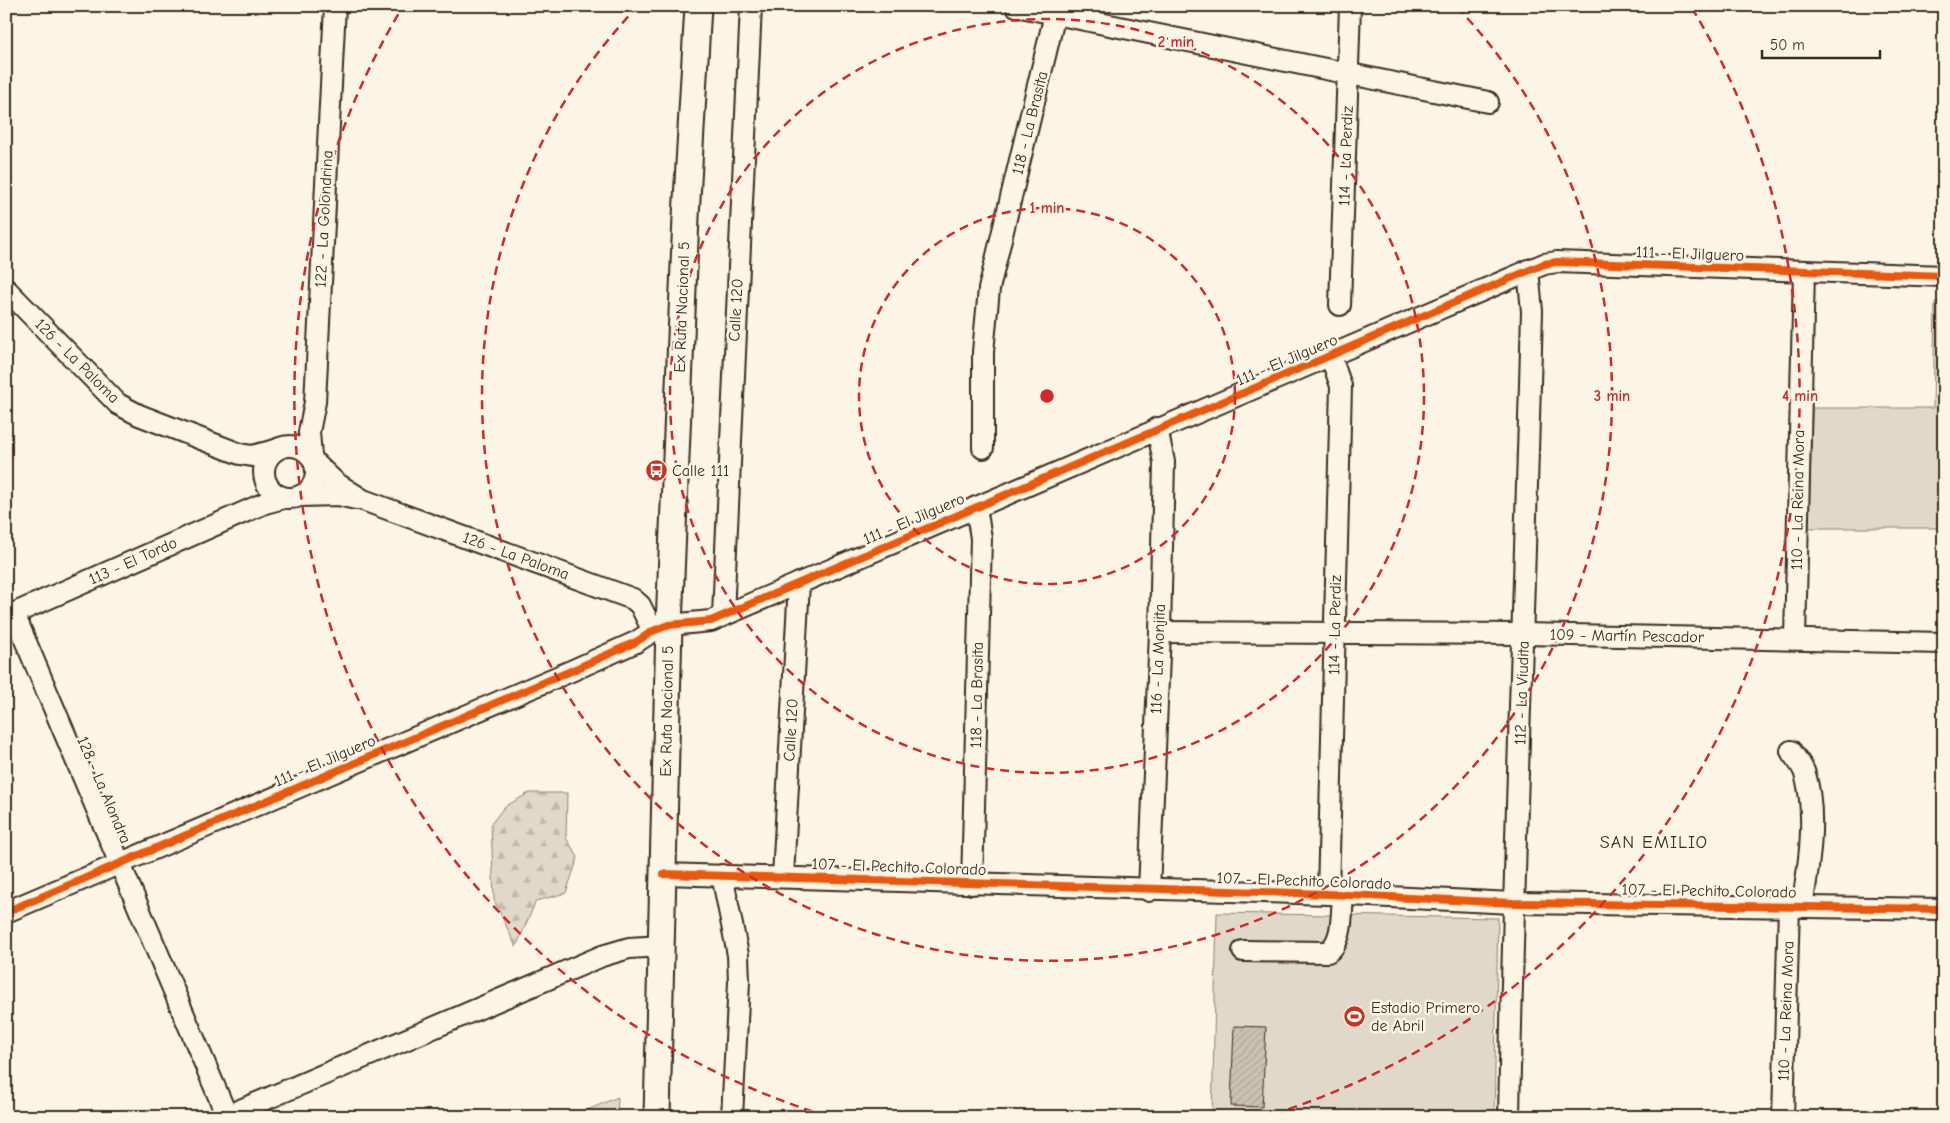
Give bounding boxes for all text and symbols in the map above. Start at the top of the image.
scale bar [1762,28,1880,60]
text: 2 min [1158,33,1194,51]
text: 50 m [1770,36,1805,54]
street label: 118 - La Brasita [1008,69,1052,177]
street label: 114 - La Perdiz [1335,106,1357,206]
street label: 122 - La Golondrina [311,150,337,288]
text: 1 min [1030,199,1064,217]
street label: Ex Ruta Nacional 5 [671,241,693,373]
street label: 111 - El Jilguero [1636,243,1744,265]
street label: Calle 120 [725,278,747,342]
street label: 126 - La Paloma [31,315,123,407]
street label: 111 - El Jilguero [1234,331,1340,389]
centre of rings [1038,387,1056,405]
text: 3 min [1594,387,1630,405]
text: 4 min [1782,387,1818,405]
street label: 110 - La Reina Mora [1788,430,1808,570]
bus stop icon: Calle 111 [644,459,668,483]
place label: Calle 111 [672,462,729,480]
street label: 111 - El Jilguero [861,490,967,548]
street label: 126 - La Paloma [460,528,572,584]
street label: 113 - El Tordo [86,534,180,588]
street label: 114 - La Perdiz [1325,575,1345,675]
street label: 116 - La Monjita [1147,604,1169,714]
street label: 109 - Martín Pescador [1550,626,1705,646]
street label: 112 - La Viudita [1511,641,1533,745]
street label: 118 - La Brasita [967,642,987,748]
street label: Ex Ruta Nacional 5 [657,645,677,777]
street label: Calle 120 [780,698,802,762]
street label: 111 - El Jilguero [272,732,378,790]
street label: 128 - La Alondra [73,734,135,846]
district label: SAN EMILIO [1600,832,1708,853]
street label: 107 - El Pechito Colorado [811,855,987,879]
street label: 107 - El Pechito Colorado [1216,869,1392,893]
street label: 107 - El Pechito Colorado [1621,880,1797,902]
street label: 110 - La Reina Mora [1775,940,1797,1082]
place label: Estadio Primero de Abril [1371,999,1480,1035]
sports icon: Estadio Primero de Abril [1343,1005,1367,1029]

